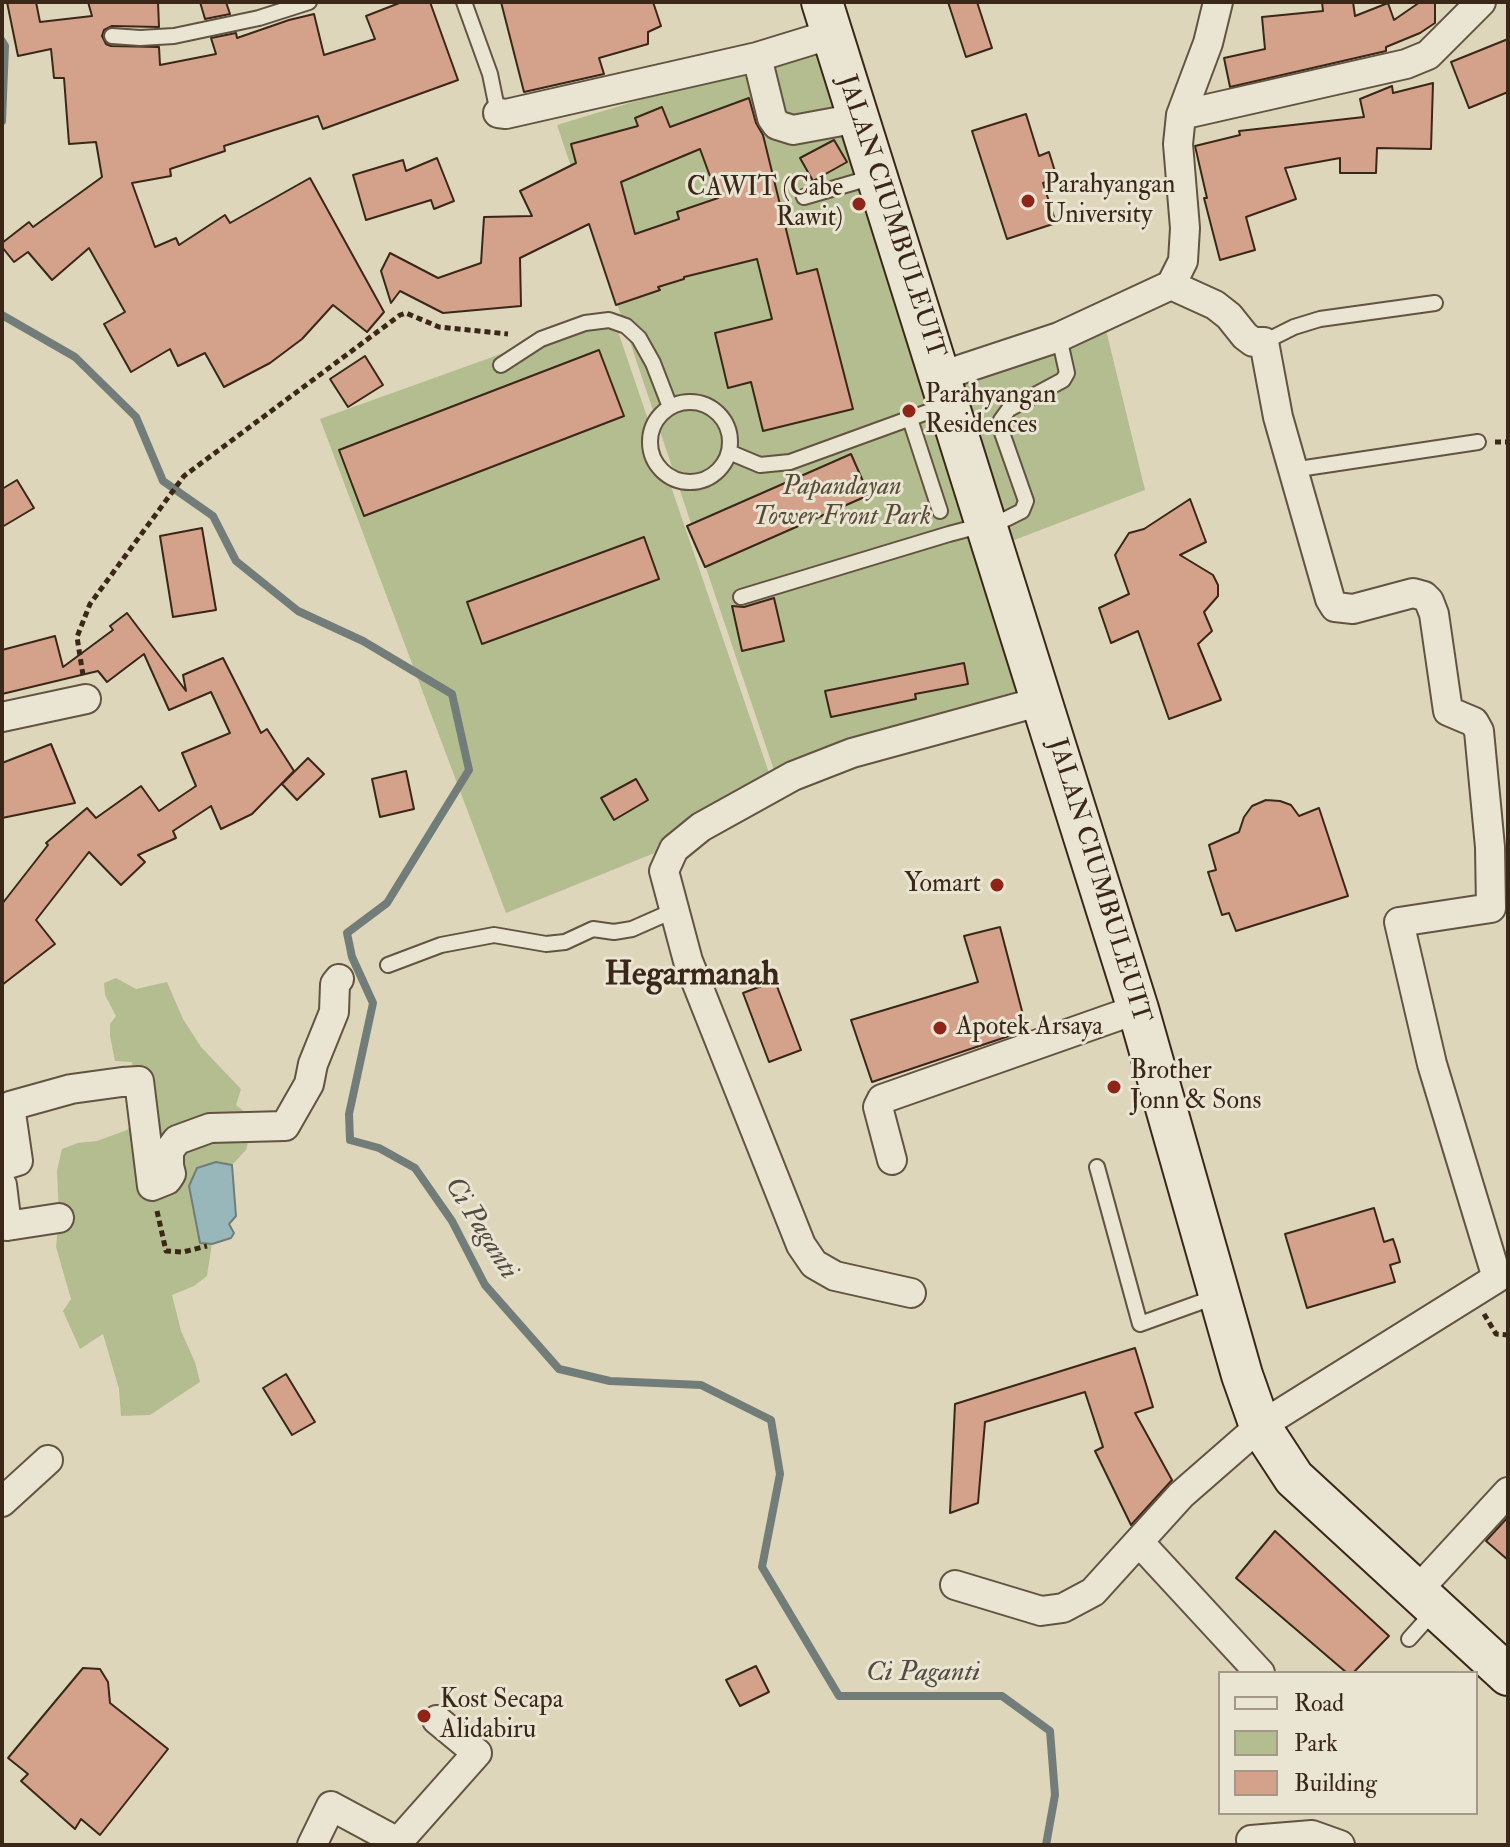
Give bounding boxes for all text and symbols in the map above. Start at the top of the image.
street label: JALAN CIUMBULEUIT [829,71,951,363]
place label: Parahyangan University [1044,170,1175,232]
place label: CAWIT (Cabe Rawit) [687,173,843,234]
marker: Parahyangan University [1019,192,1037,210]
marker: CAWIT (Cabe Rawit) [850,195,868,213]
place label: Parahyangan Residences [925,380,1056,442]
marker: Parahyangan Residences [900,402,918,420]
park label: Papandayan Tower Front Park [753,472,931,534]
street label: JALAN CIUMBULEUIT [1040,735,1156,1027]
place label: Yomart [904,869,981,901]
marker: Yomart [988,876,1006,894]
district label: Hegarmanah [605,957,779,997]
place label: Apotek Arsaya [956,1012,1103,1044]
marker: Apotek Arsaya [931,1019,949,1037]
place label: Brother Jonn & Sons [1130,1056,1261,1118]
marker: Brother Jonn & Sons [1105,1078,1123,1096]
water label: Ci Paganti [436,1172,524,1286]
water label: Ci Paganti [866,1657,980,1691]
legend [1218,1671,1478,1815]
place label: Kost Secapa Alidabiru [440,1685,563,1746]
text: Road [1294,1688,1344,1719]
marker: Kost Secapa Alidabiru [415,1707,433,1725]
text: Park [1294,1728,1338,1759]
text: Building [1294,1768,1377,1799]

